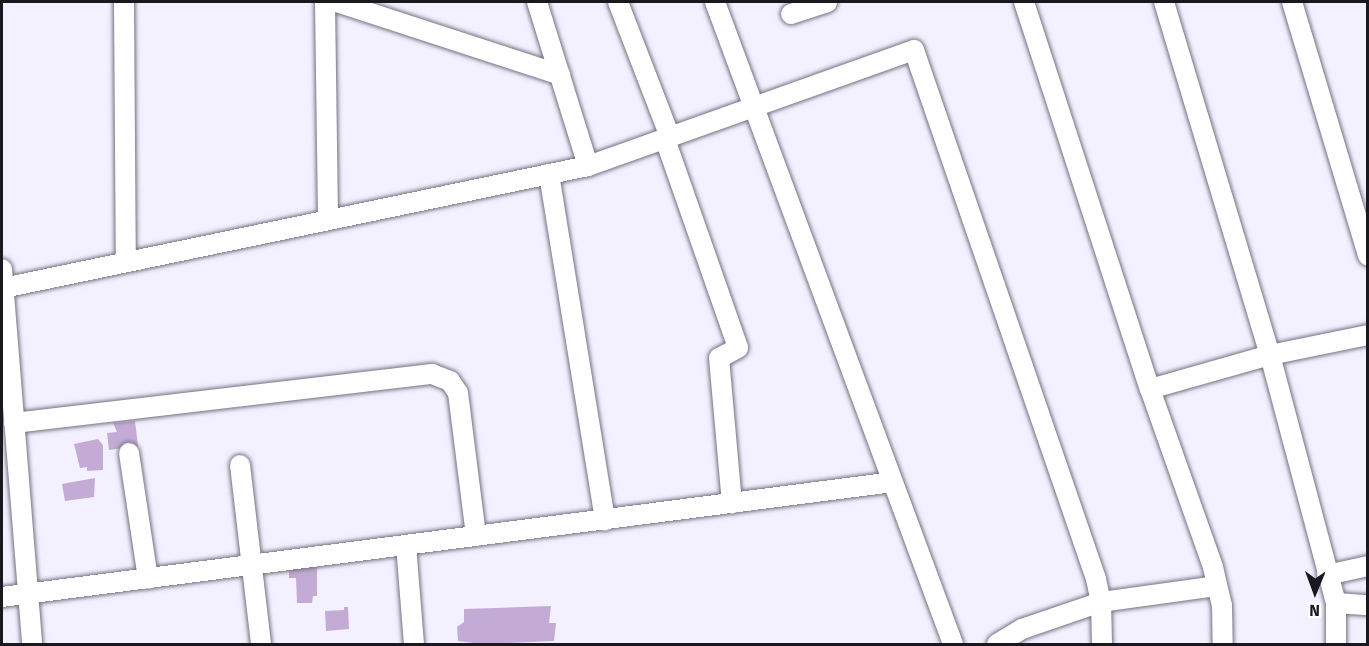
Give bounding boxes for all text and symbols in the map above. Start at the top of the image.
north arrow [1285,562,1345,622]
text: N [1309,601,1320,620]

